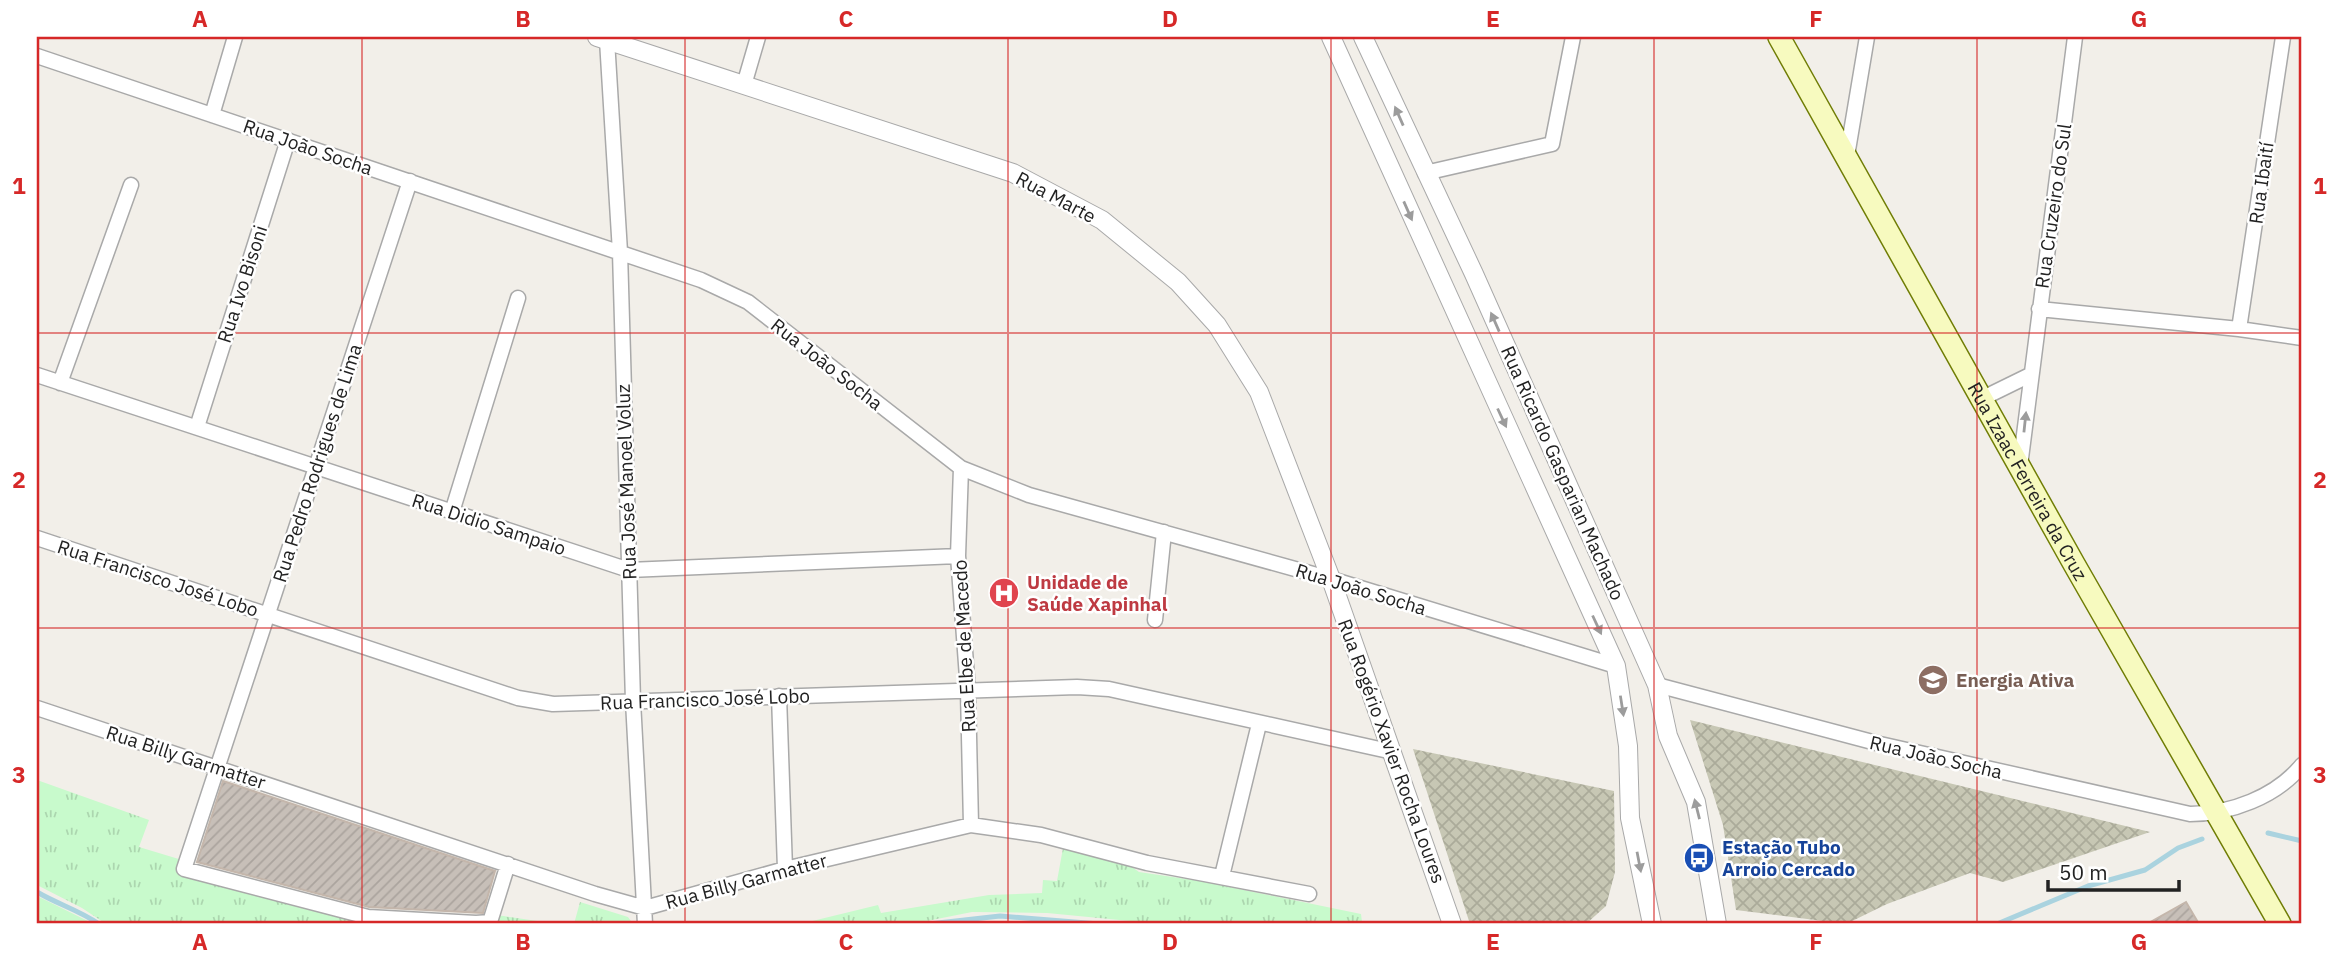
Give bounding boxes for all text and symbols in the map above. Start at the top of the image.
text: A [192,3,208,33]
text: B [515,3,531,33]
text: C [839,3,854,33]
text: D [1162,3,1178,33]
text: E [1486,3,1500,33]
text: F [1809,3,1823,33]
text: G [2131,3,2147,33]
one-way arrow [1393,106,1405,126]
street label: Rua João Socha [240,114,376,180]
street label: Rua Cruzeiro do Sul [2030,122,2076,290]
street label: Rua Ibaití [2243,140,2279,226]
street label: Rua Marte [1012,166,1100,228]
text: 1 [12,170,26,200]
text: 1 [2313,170,2327,200]
one-way arrow [1402,201,1414,221]
street label: Rua Ivo Bisoni [212,222,272,346]
one-way arrow [1489,312,1501,332]
street label: Rua João Socha [766,313,888,415]
street label: Rua Pedro Rodrigues de Lima [267,341,367,585]
street label: Rua Ricardo Gasparian Machado [1496,342,1630,604]
street label: Rua Izaac Ferreira da Cruz [1963,378,2093,585]
street label: Rua José Manoel Voluz [611,384,641,580]
one-way arrow [1496,408,1508,428]
one-way arrow [2020,410,2031,432]
text: 2 [12,464,26,494]
text: 2 [2313,464,2327,494]
street label: Rua Didio Sampaio [409,488,569,560]
street label: Rua Francisco José Lobo [54,534,262,622]
street label: Rua João Socha [1293,558,1429,620]
street label: Rua Elbe de Macedo [947,559,981,733]
place label: Unidade de Saúde Xapinhal [1027,570,1168,616]
hospital icon: Unidade de Saúde Xapinhal [987,576,1021,610]
one-way arrow [1591,615,1603,635]
street label: Rua Rogério Xavier Rocha Loures [1333,616,1451,886]
school or university icon: Energia Ativa [1916,663,1950,697]
place label: Energia Ativa [1956,668,2075,692]
street label: Rua Francisco José Lobo [600,683,810,715]
one-way arrow [1617,695,1628,717]
street label: Rua Billy Garmatter [103,720,269,794]
street label: Rua João Socha [1867,730,2005,784]
text: 3 [12,759,26,789]
text: 3 [2313,759,2327,789]
one-way arrow [1691,798,1702,820]
place label: Estação Tubo Arroio Cercado [1722,835,1855,881]
bus stop icon: Estação Tubo Arroio Cercado [1682,841,1716,875]
street label: Rua Billy Garmatter [663,848,829,914]
scale bar [2048,849,2180,893]
one-way arrow [1634,851,1645,873]
text: 50 m [2059,858,2108,886]
text: A [192,926,208,956]
text: B [515,926,531,956]
text: C [839,926,854,956]
text: D [1162,926,1178,956]
text: E [1486,926,1500,956]
text: F [1809,926,1823,956]
text: G [2131,926,2147,956]

